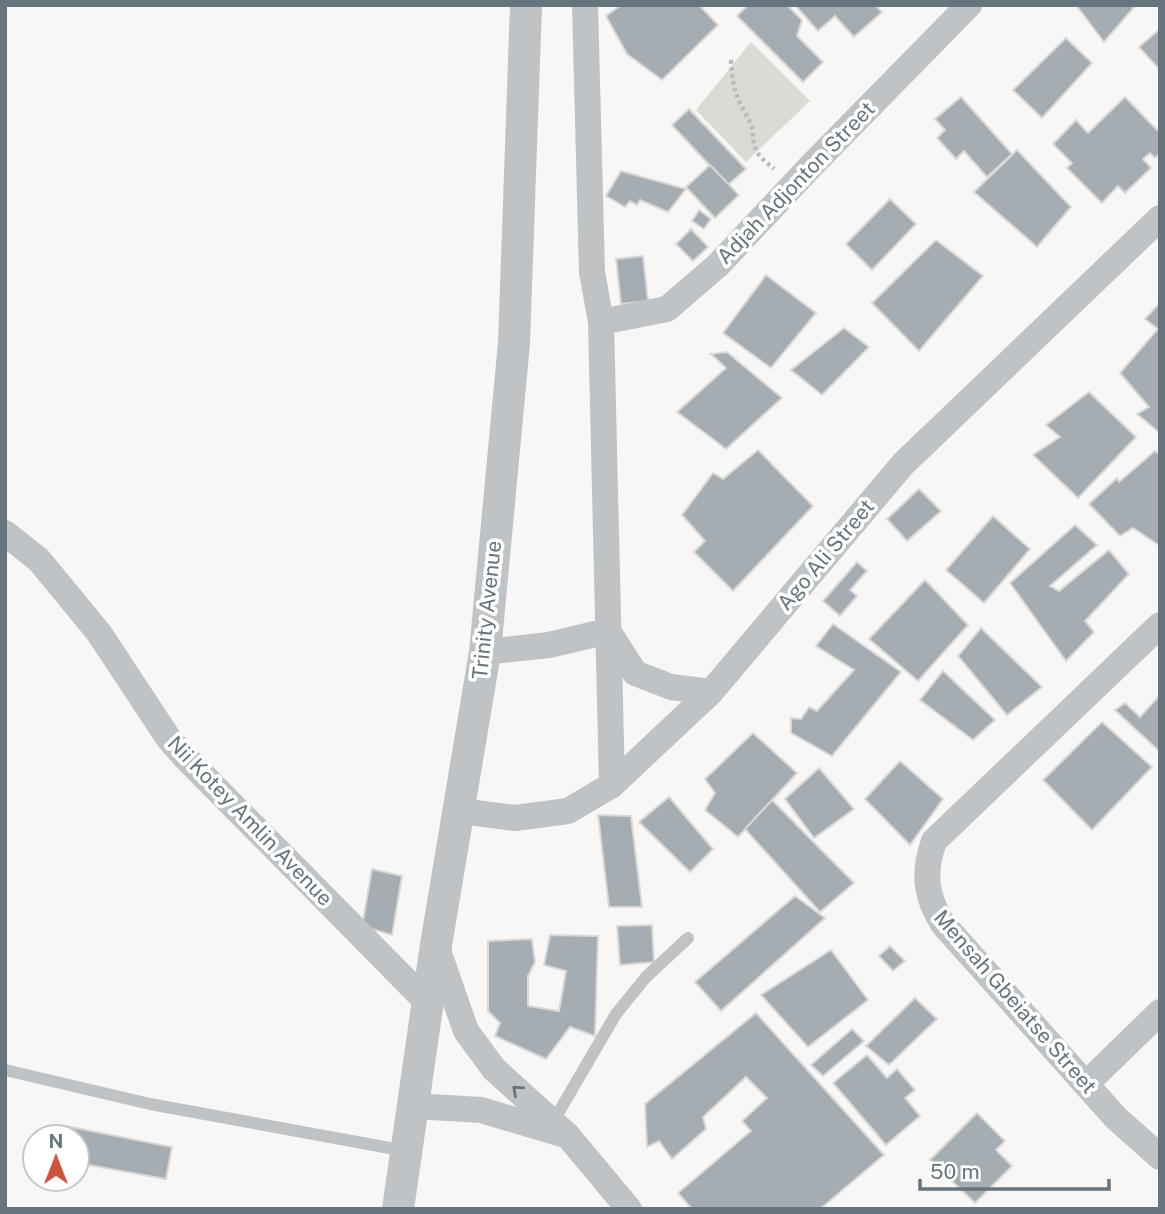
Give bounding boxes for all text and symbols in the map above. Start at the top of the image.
street label: Adjah Adjonton Street [712,96,880,269]
street label: Ago Ali Street [772,494,879,615]
street label: Trinity Avenue [467,539,506,680]
street label: Nii Kotey Amlin Avenue [163,730,338,911]
street label: Mensah Gbeiatse Street [929,905,1102,1099]
one-way arrow [512,1086,525,1098]
north arrow [21,1123,91,1193]
text: N [49,1130,63,1152]
scale bar [920,1148,1109,1192]
text: 50 m [930,1159,980,1184]

